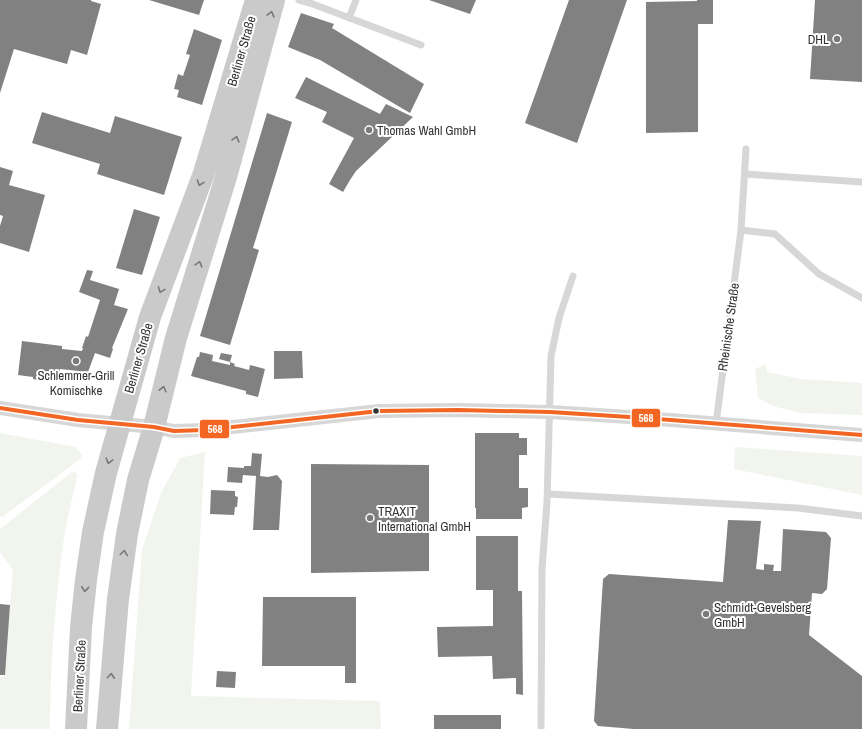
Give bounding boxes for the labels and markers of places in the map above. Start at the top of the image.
place label: DHL [808,31,829,48]
marker: DHL [832,34,842,44]
place label: Thomas Wahl GmbH [377,122,476,139]
marker: Thomas Wahl GmbH [364,125,374,135]
marker: Schlemmer-Grill Komischke [71,356,81,366]
place label: Schlemmer-Grill Komischke [38,367,115,399]
unlabelled marker [371,406,381,416]
place label: TRAXIT International GmbH [378,503,471,535]
marker: TRAXIT International GmbH [365,513,375,523]
place label: Schmidt-Gevelsberg GmbH [714,599,811,631]
marker: Schmidt-Gevelsberg GmbH [701,609,711,619]

